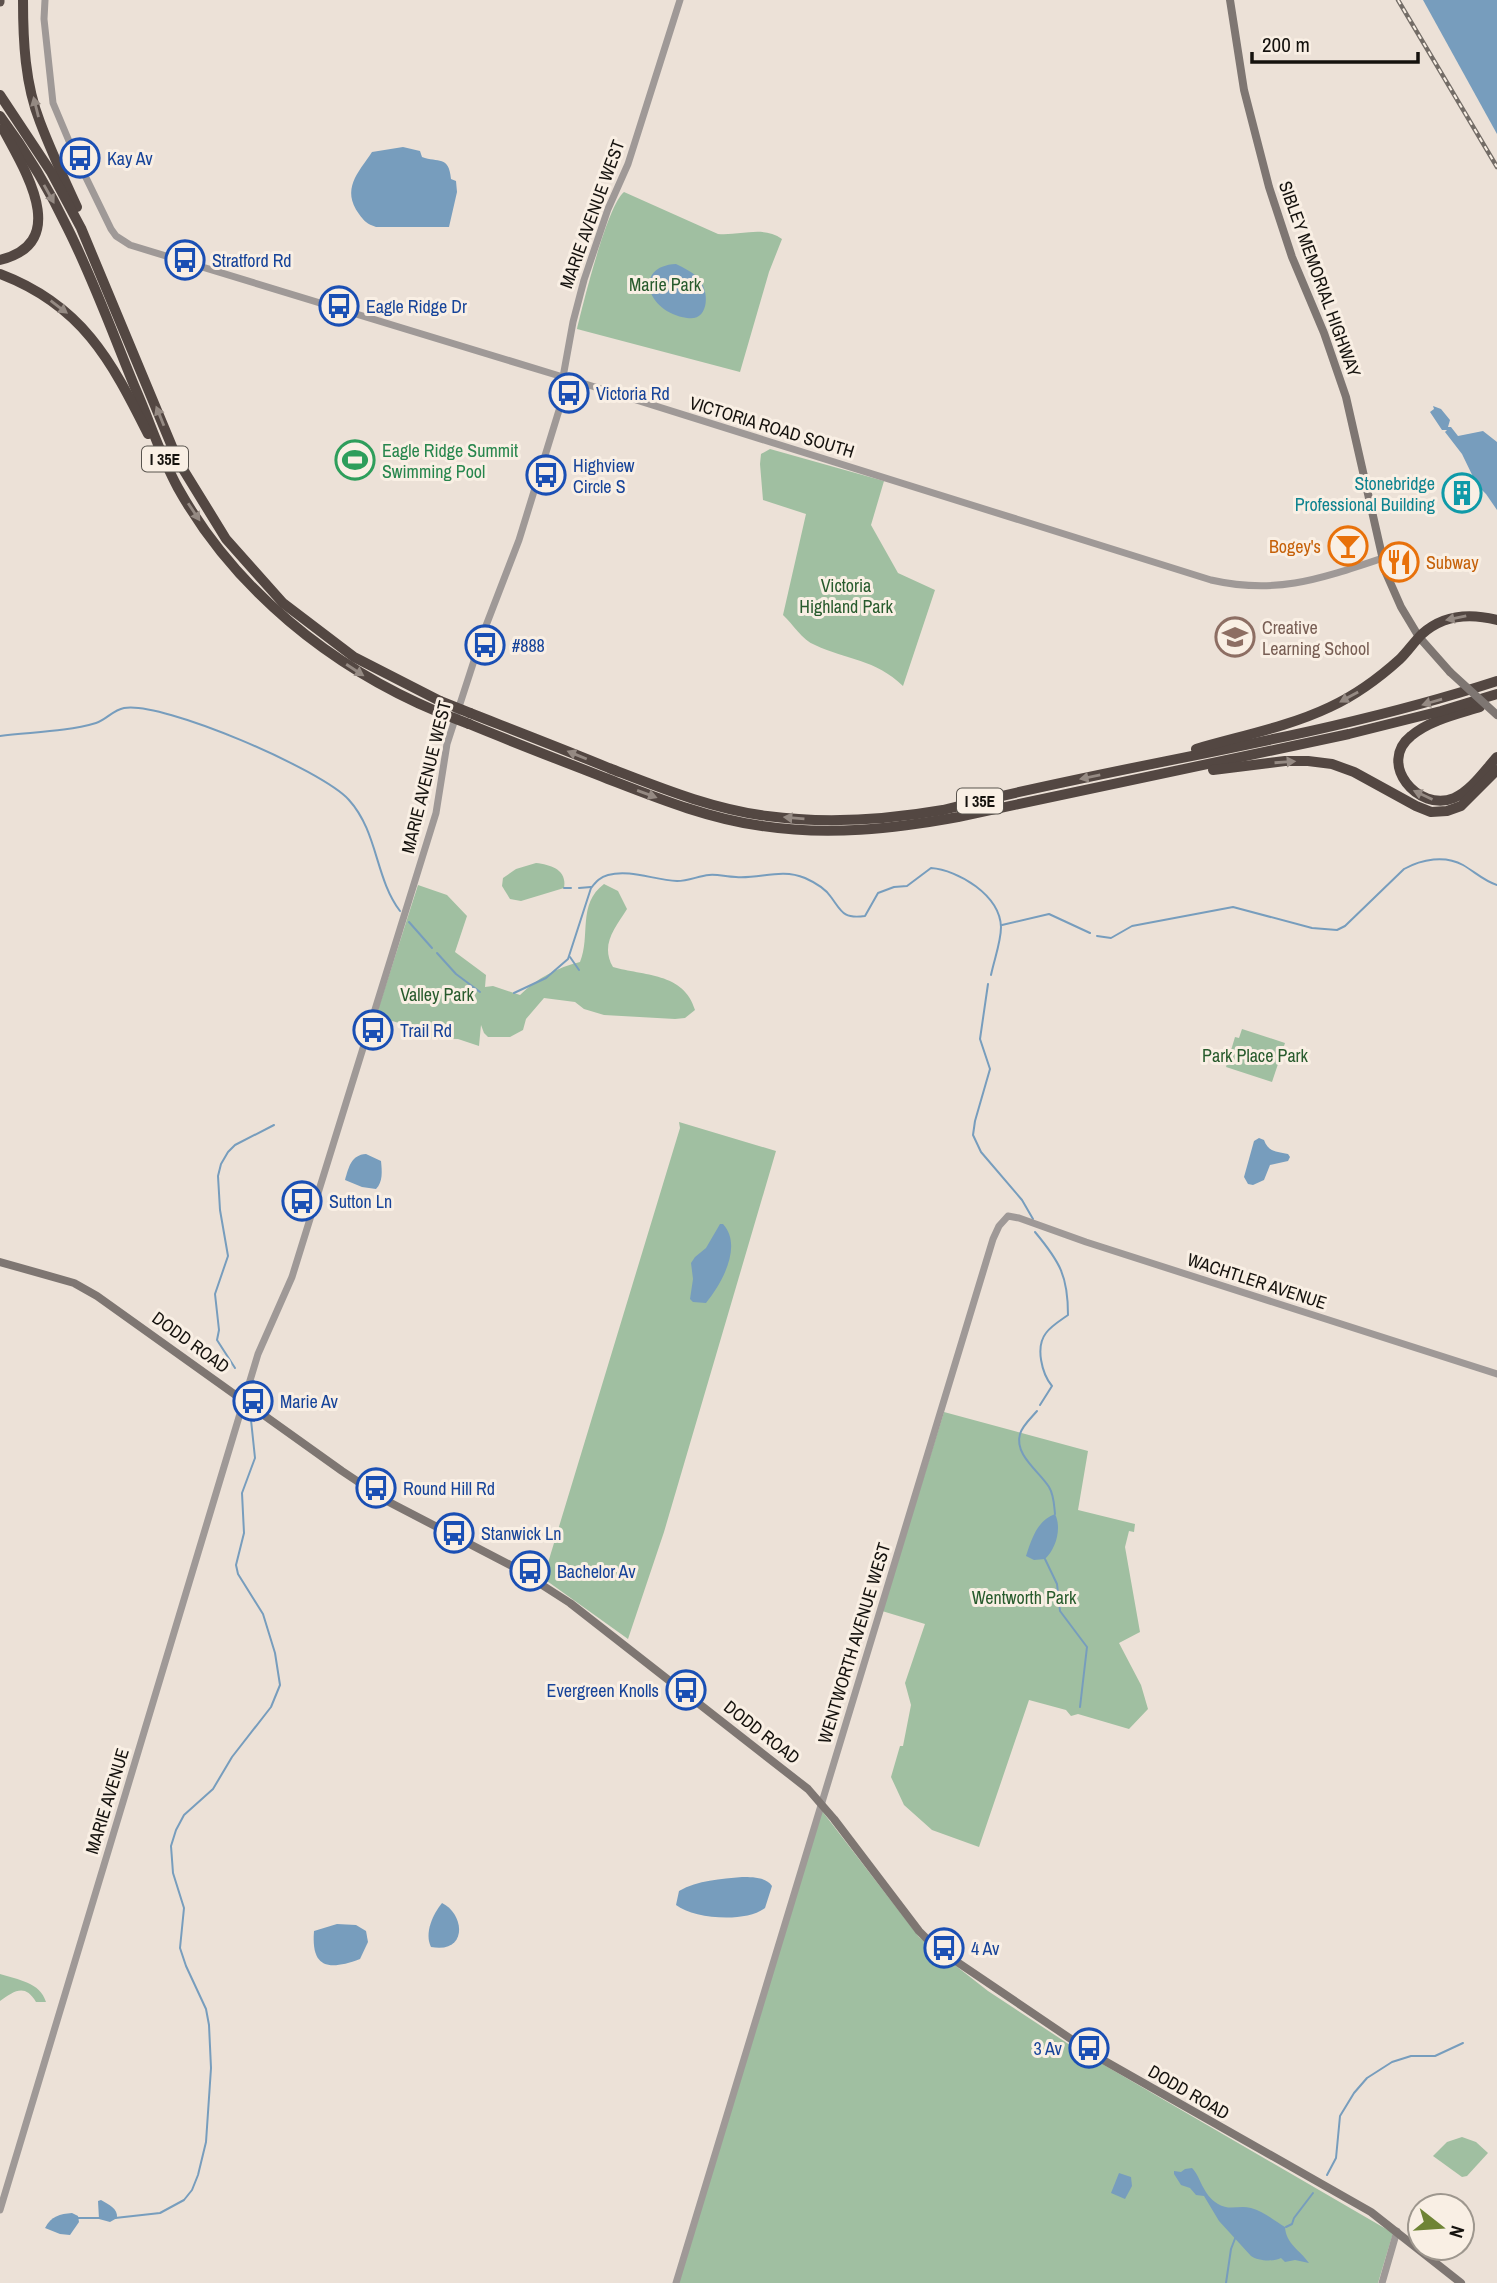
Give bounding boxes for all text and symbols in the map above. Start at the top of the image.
scale bar [1252,21,1418,65]
text: 200 m [1262,30,1310,59]
one-way arrow [30,96,41,118]
street label: MARIE AVENUE WEST [554,136,630,292]
bus stop icon: Kay Av [59,137,101,179]
place label: Kay Av [107,146,153,171]
street label: SIBLEY MEMORIAL HIGHWAY [1273,178,1367,381]
one-way arrow [43,184,55,204]
bus stop icon: Stratford Rd [164,239,206,281]
place label: Stratford Rd [212,248,292,273]
park label: Marie Park [629,272,702,297]
bus stop icon: Eagle Ridge Dr [318,285,360,327]
place label: Eagle Ridge Dr [366,294,467,319]
one-way arrow [50,300,68,314]
bus stop icon: Victoria Rd [548,372,590,414]
place label: Victoria Rd [596,381,670,406]
street label: VICTORIA ROAD SOUTH [686,390,858,464]
one-way arrow [154,405,165,426]
place label: Eagle Ridge Summit Swimming Pool [382,438,518,484]
sports icon: Eagle Ridge Summit Swimming Pool [334,439,376,481]
road number: I 35E [142,446,188,472]
place label: Highview Circle S [573,453,635,499]
bus stop icon: Highview Circle S [525,454,567,496]
place label: Stonebridge Professional Building [1295,471,1436,517]
building icon: Stonebridge Professional Building [1441,472,1483,514]
one-way arrow [187,503,201,521]
bar icon: Bogey's [1327,525,1369,567]
place label: Bogey's [1269,534,1321,559]
restaurant icon: Subway [1378,541,1420,583]
place label: Subway [1426,550,1479,575]
park label: Victoria Highland Park [799,573,893,619]
one-way arrow [1445,613,1467,624]
place label: Creative Learning School [1262,615,1370,661]
school or university icon: Creative Learning School [1214,616,1256,658]
bus stop icon: #888 [464,624,506,666]
place label: #888 [512,633,545,658]
one-way arrow [345,664,365,677]
one-way arrow [1340,691,1359,703]
one-way arrow [1421,697,1442,707]
street label: MARIE AVENUE WEST [395,698,457,856]
one-way arrow [566,749,587,760]
one-way arrow [1274,756,1296,767]
one-way arrow [1079,772,1101,783]
road number: I 35E [957,788,1003,814]
one-way arrow [636,789,657,800]
one-way arrow [1412,789,1433,801]
one-way arrow [783,812,805,823]
park label: Valley Park [400,982,474,1007]
bus stop icon: Trail Rd [352,1009,394,1051]
place label: Trail Rd [400,1018,452,1043]
park label: Park Place Park [1202,1043,1309,1068]
bus stop icon: Sutton Ln [281,1180,323,1222]
place label: Sutton Ln [329,1189,392,1214]
street label: WACHTLER AVENUE [1184,1247,1330,1315]
street label: DODD ROAD [147,1305,235,1379]
bus stop icon: Marie Av [232,1380,274,1422]
place label: Marie Av [280,1389,339,1414]
bus stop icon: Round Hill Rd [355,1467,397,1509]
place label: Round Hill Rd [403,1476,495,1501]
bus stop icon: Stanwick Ln [433,1512,475,1554]
place label: Stanwick Ln [481,1521,561,1546]
street label: WENTWORTH AVENUE WEST [812,1540,896,1746]
bus stop icon: Bachelor Av [509,1550,551,1592]
place label: Bachelor Av [557,1559,636,1584]
park label: Wentworth Park [972,1585,1077,1610]
bus stop icon: Evergreen Knolls [665,1669,707,1711]
place label: Evergreen Knolls [547,1678,659,1703]
street label: DODD ROAD [719,1694,805,1770]
street label: MARIE AVENUE [79,1745,135,1857]
bus stop icon: 4 Av [923,1927,965,1969]
place label: 4 Av [971,1936,1000,1961]
bus stop icon: 3 Av [1068,2027,1110,2069]
place label: 3 Av [1034,2036,1063,2061]
street label: DODD ROAD [1144,2059,1234,2125]
north arrow [1406,2192,1476,2262]
text: N [1443,2223,1471,2241]

